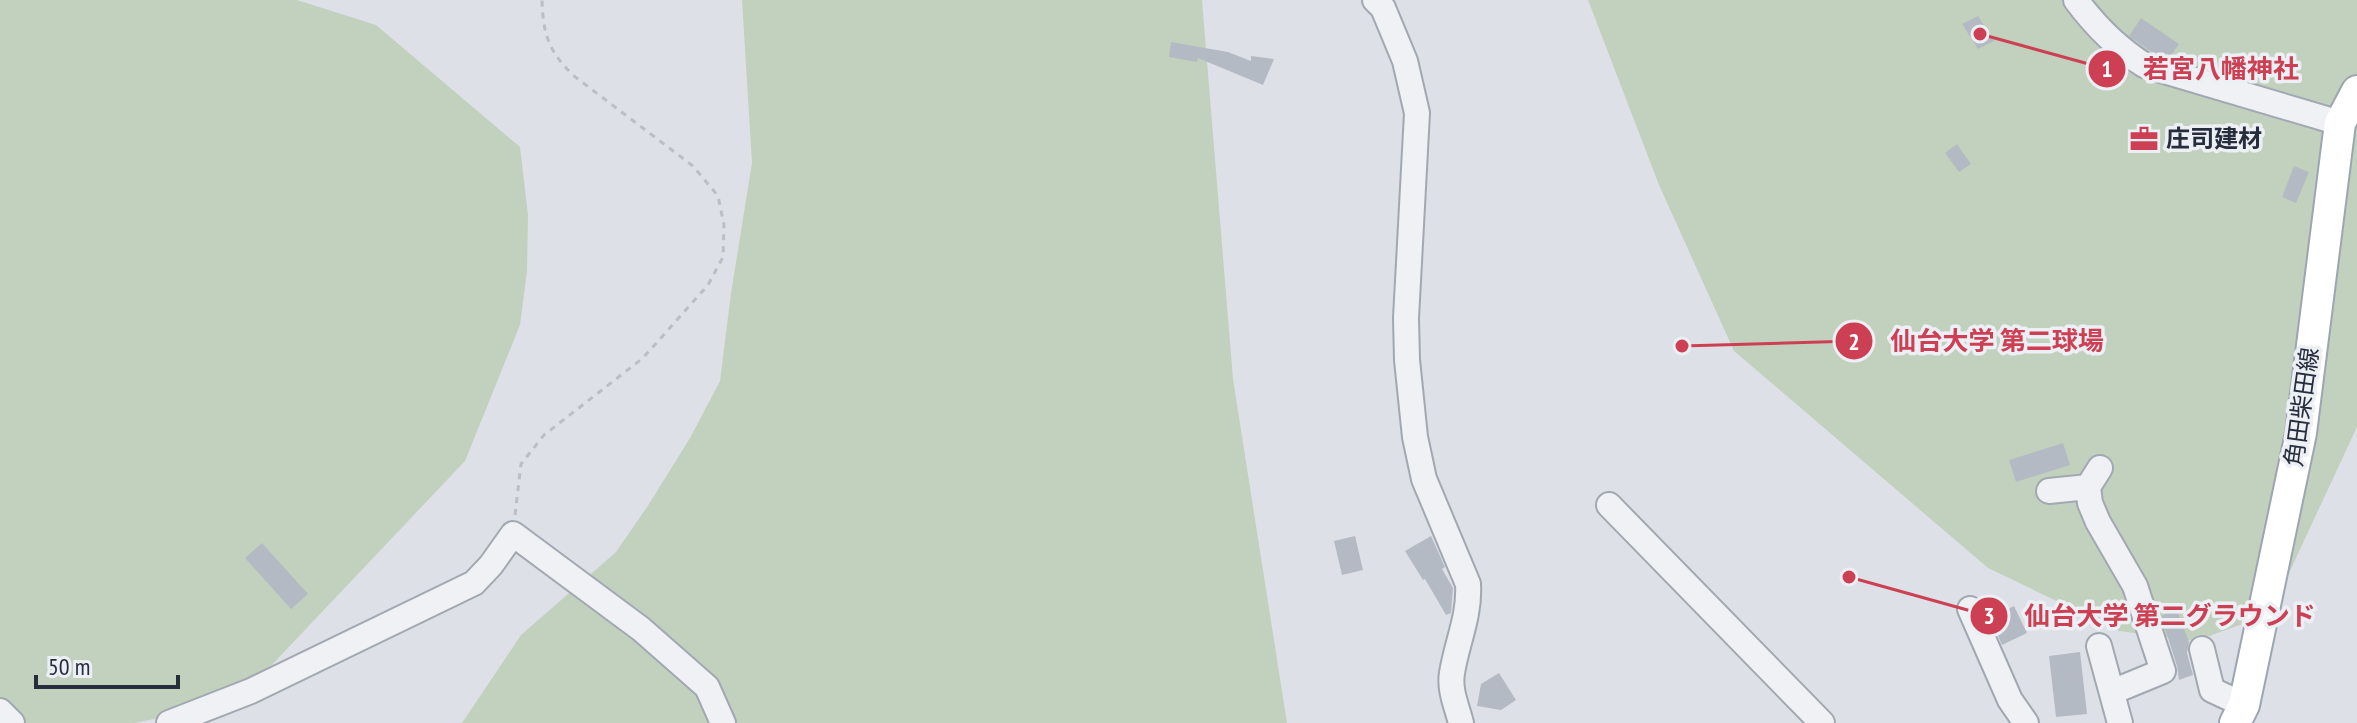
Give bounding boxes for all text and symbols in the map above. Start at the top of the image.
callout: 若宮八幡神社 [2087,44,2315,94]
text: 若宮八幡神社 [2143,52,2299,85]
text: 1 [2101,53,2113,84]
place label: 庄司建材 [2166,123,2262,154]
office icon: 庄司建材 [2129,124,2159,154]
callout: 仙台大学 第二球場 [1834,316,2120,366]
text: 仙台大学 第二球場 [1890,324,2104,357]
text: 2 [1848,326,1860,357]
street label: 角田柴田線 [2278,345,2325,469]
callout: 仙台大学 第二グラウンド [1969,591,2332,641]
text: 仙台大学 第二グラウンド [2024,599,2316,632]
text: 3 [1983,600,1995,631]
scale bar [36,639,178,689]
text: 50 m [48,651,90,682]

